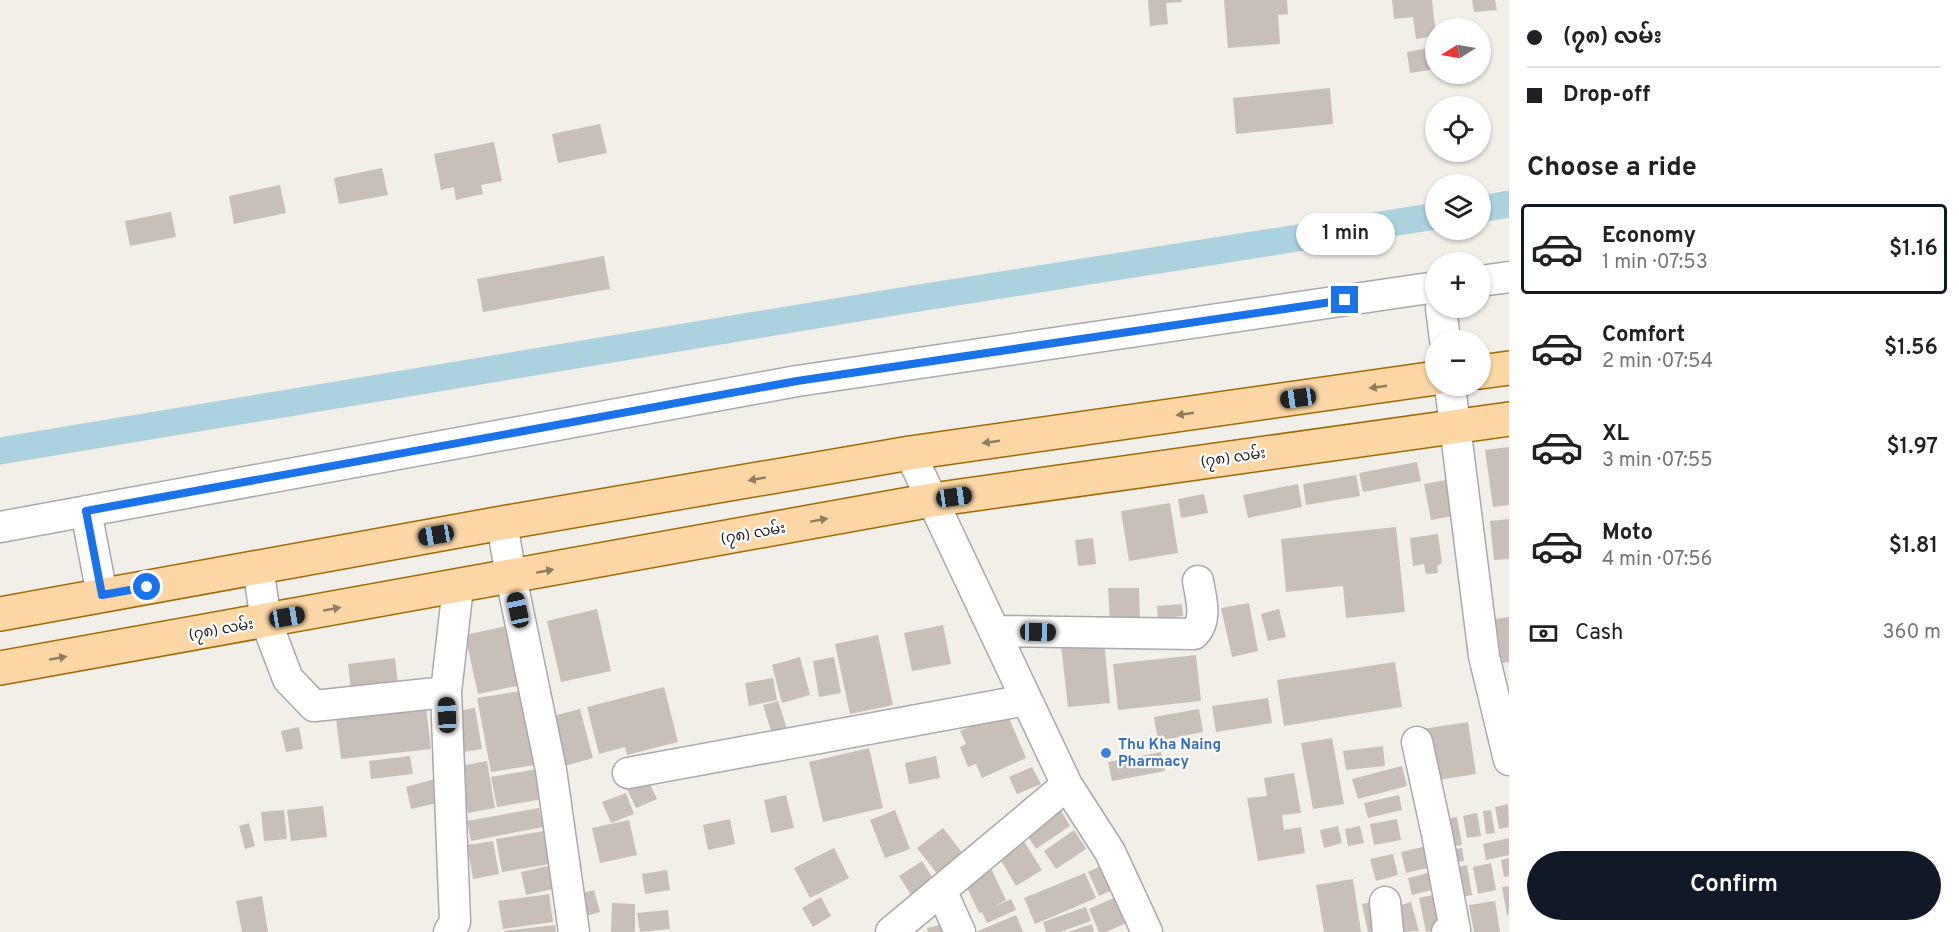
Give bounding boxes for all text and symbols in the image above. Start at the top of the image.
north arrow [1425,18,1491,84]
map controls [1425,18,1491,396]
text: (၇၈) လမ်း [1563,24,1662,51]
text: Drop-off [1563,82,1650,109]
button: locate [1425,96,1491,162]
text: Choose a ride [1527,151,1697,185]
button: layers [1425,174,1491,240]
callout: 1 min [1296,213,1394,255]
text: 1 min [1322,221,1369,247]
icon: car [1530,222,1584,276]
text: Economy [1602,223,1696,250]
text: $1.16 [1889,236,1938,263]
text: 1 min · 07:53 [1602,250,1708,276]
button: + [1425,252,1491,318]
route end [1331,286,1358,313]
icon: car [1530,321,1584,375]
text: Comfort [1602,322,1685,349]
button: − [1425,330,1491,396]
text: $1.56 [1884,335,1938,362]
text: 2 min · 07:54 [1602,349,1713,375]
one-way arrow [1368,382,1387,391]
car [1279,387,1317,409]
one-way arrow [1175,410,1194,419]
icon: car [1530,420,1584,474]
text: XL [1602,421,1629,448]
text: $1.97 [1886,434,1938,461]
one-way arrow [982,437,1001,446]
street label: (၇၈) လမ်း [1199,443,1267,473]
text: 3 min · 07:55 [1602,448,1713,474]
one-way arrow [748,475,767,484]
car [935,486,973,508]
one-way arrow [810,516,829,525]
street label: (၇၈) လမ်း [719,517,787,551]
icon: car [1530,519,1584,573]
text: Moto [1602,520,1653,547]
car [417,523,455,547]
text: $1.81 [1889,533,1938,560]
text: 4 min · 07:56 [1602,547,1713,573]
one-way arrow [536,566,555,575]
route start [133,573,160,600]
car [505,591,531,629]
one-way arrow [323,604,342,613]
car [268,605,306,629]
street label: (၇၈) လမ်း [187,613,255,647]
icon: cash [1527,617,1560,650]
text: Cash [1575,620,1624,647]
text: 360 m [1883,620,1941,646]
car [1020,623,1056,641]
one-way arrow [48,653,67,662]
car [437,697,457,733]
place label: Thu Kha Naing Pharmacy [1118,736,1221,772]
marker: Thu Kha Naing Pharmacy [1099,746,1113,760]
button: Confirm [1527,851,1941,920]

